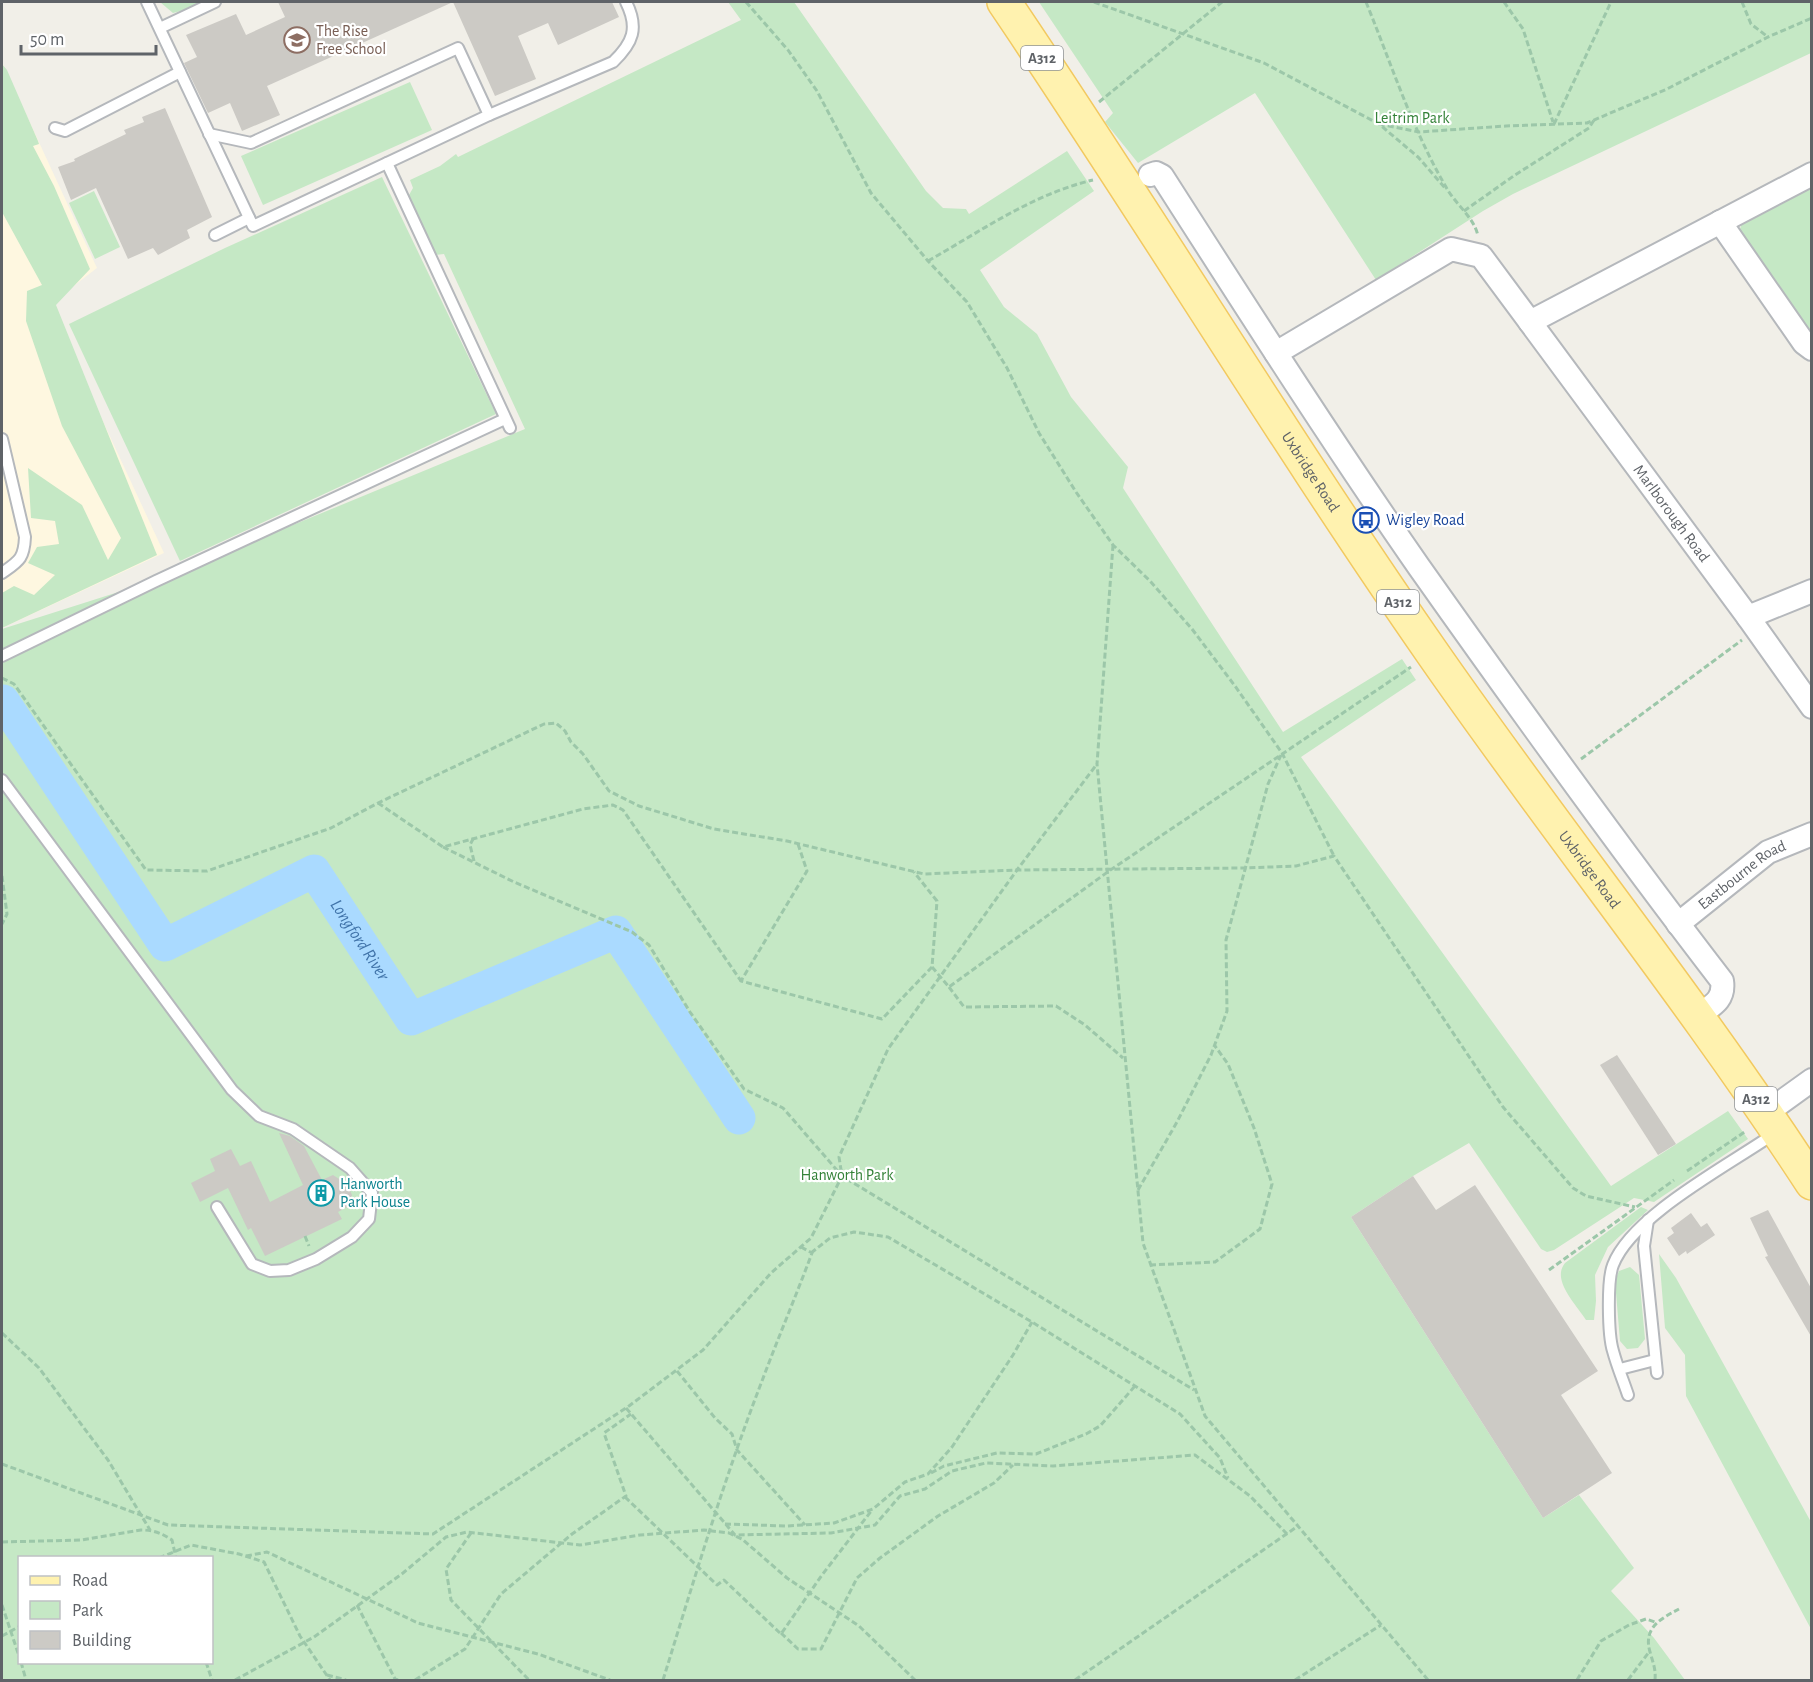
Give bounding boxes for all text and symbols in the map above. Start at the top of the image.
scale bar [21,18,156,56]
place label: The Rise Free School [316,23,386,57]
school or university icon: The Rise Free School [282,25,312,55]
text: 50 m [30,31,64,49]
road number: A312 [1021,46,1063,70]
park label: Leitrim Park [1375,110,1450,126]
street label: Uxbridge Road [1279,429,1342,515]
street label: Marlborough Road [1630,462,1713,565]
bus stop icon: Wigley Road [1351,505,1381,535]
place label: Wigley Road [1386,512,1465,529]
road number: A312 [1377,590,1419,614]
street label: Uxbridge Road [1556,828,1623,911]
street label: Eastbourne Road [1695,838,1788,913]
water label: Longford River [326,897,393,985]
road number: A312 [1735,1087,1777,1111]
park label: Hanworth Park [801,1167,894,1183]
place label: Hanworth Park House [340,1176,410,1210]
building icon: Hanworth Park House [306,1178,336,1208]
legend [18,1556,213,1664]
text: Road [72,1572,108,1590]
text: Park [72,1602,104,1620]
text: Building [72,1632,132,1650]

